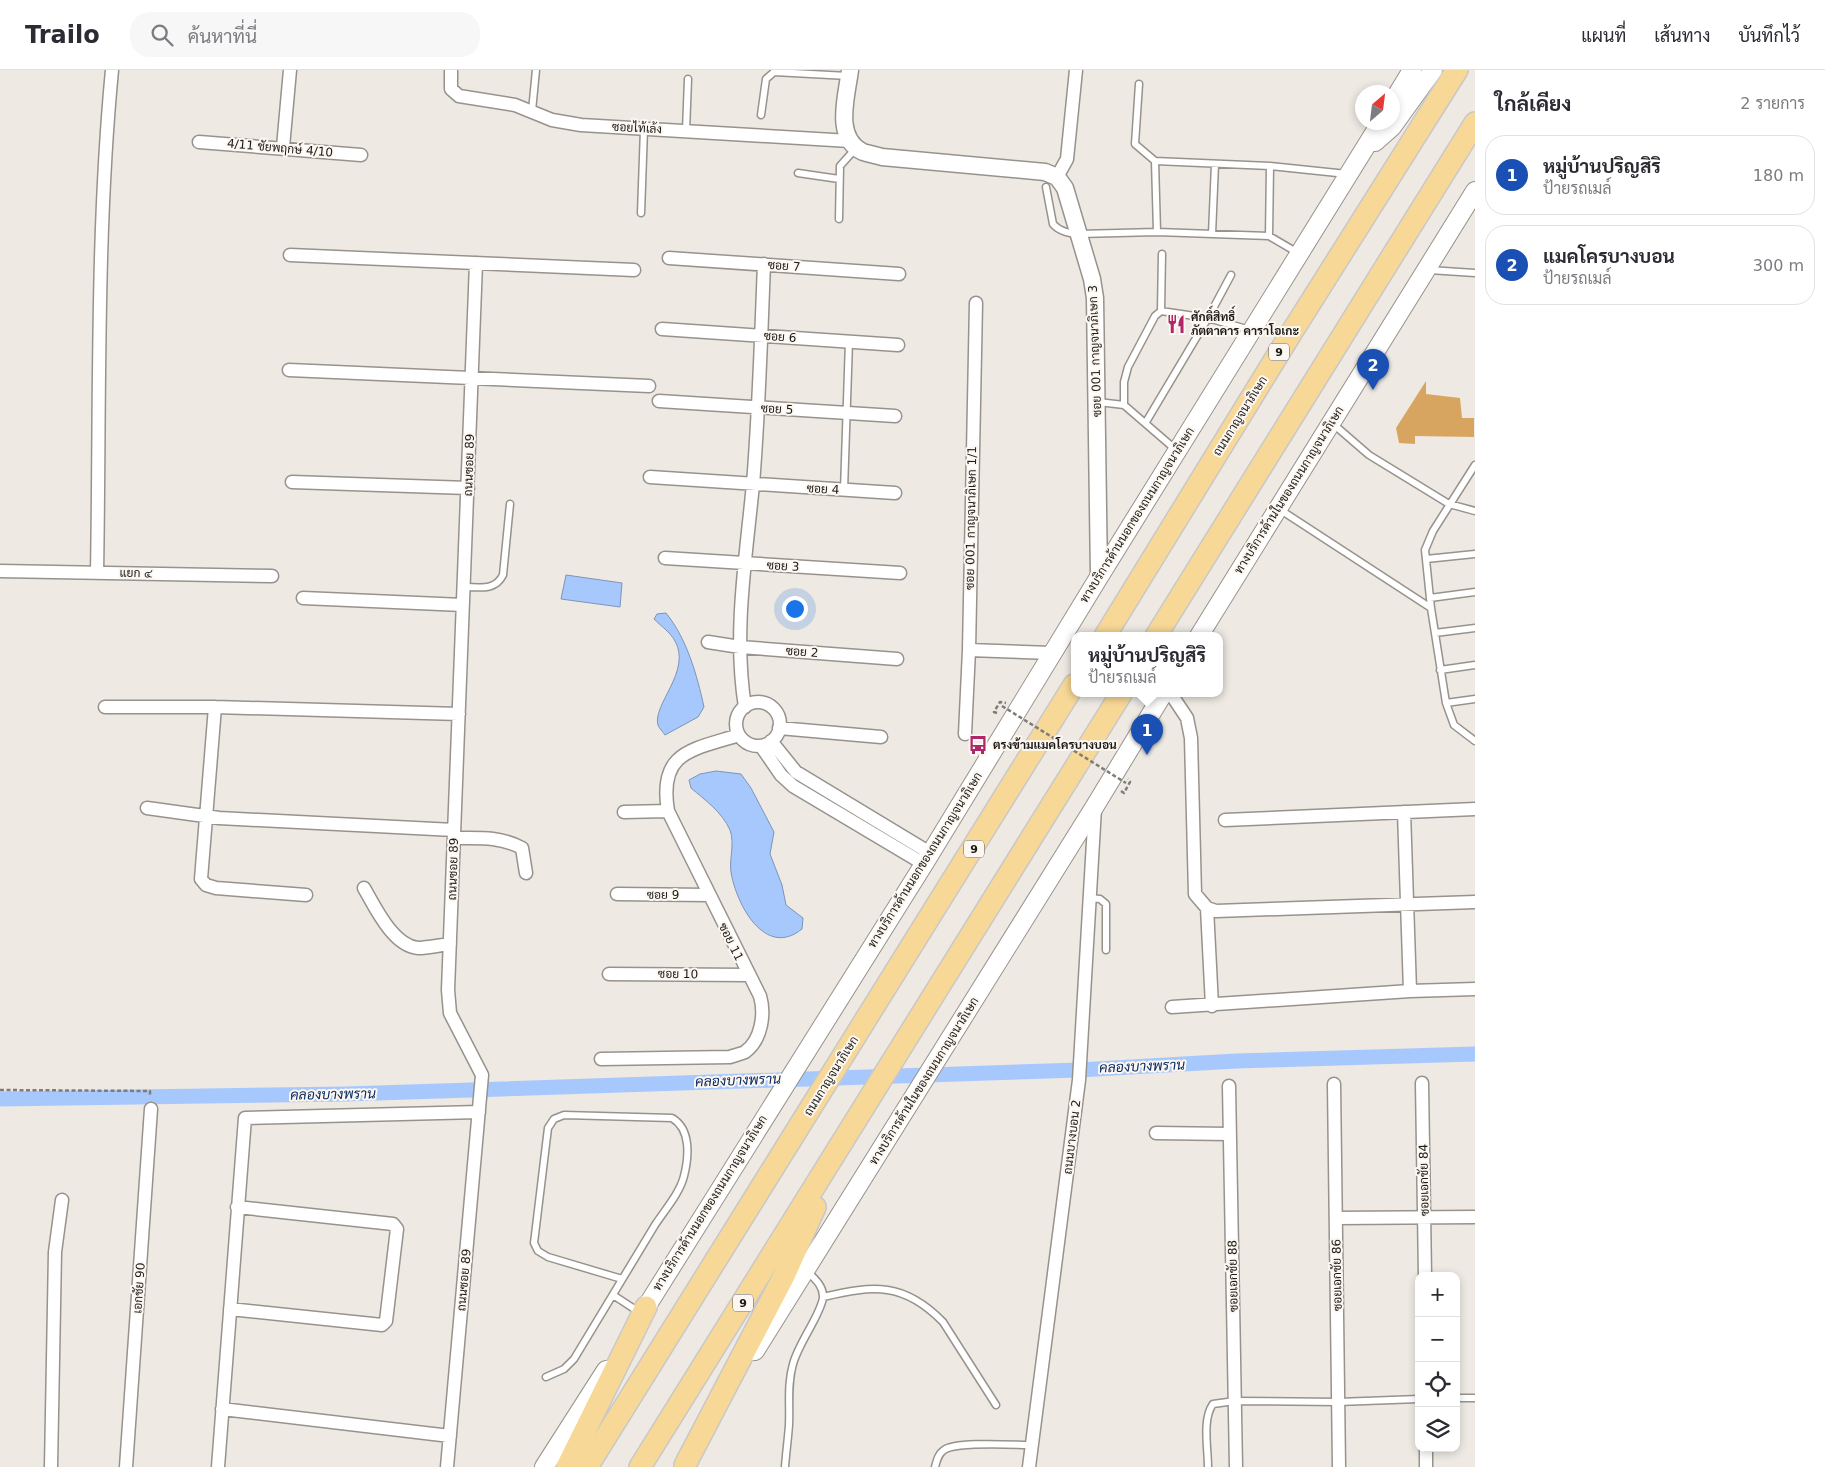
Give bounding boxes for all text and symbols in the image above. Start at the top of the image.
search box [130,12,480,57]
text: Trailo [25,21,100,49]
icon: search [148,21,176,49]
text: ค้นหาที่นี่ [188,25,257,47]
text: แผนที่ [1581,25,1626,46]
text: เส้นทาง [1654,25,1710,46]
text: บันทึกไว้ [1738,25,1800,46]
north arrow [1355,85,1400,130]
text: ใกล้เคียง [1495,92,1571,116]
text: 2 รายการ [1740,94,1805,113]
street label: ซอยไท้เล้ง [612,119,662,136]
street label: 4/11 ชัยพฤกษ์ 4/10 [226,135,334,160]
text: หมู่บ้านปริญสิริ [1543,155,1661,177]
text: 1 [1506,166,1518,185]
text: 180 m [1753,166,1804,185]
text: ป้ายรถเมล์ [1543,179,1612,198]
text: แมคโครบางบอน [1543,245,1675,267]
text: 2 [1506,256,1518,275]
text: 300 m [1753,256,1804,275]
street label: ซอย 7 [767,258,801,274]
text: ป้ายรถเมล์ [1543,269,1612,288]
street label: ซอย 001 กาญจนาภิเษก 3 [1086,285,1104,417]
place label: ศักดิ์สิทธิ์ ภัตตาคาร คาราโอเกะ [1191,305,1299,338]
restaurant icon: ศักดิ์สิทธิ์ ภัตตาคาร คาราโอเกะ [1165,313,1187,335]
street label: ซอย 6 [763,329,797,345]
road number: 9 [1269,344,1289,360]
pin: 2 [1357,349,1389,390]
street label: ถนนกาญจนาภิเษก [1210,374,1270,458]
street label: ซอย 5 [760,401,794,417]
street label: ทางบริการด้านในของถนนกาญจนาภิเษก [1231,403,1347,576]
street label: ทางบริการด้านนอกของถนนกาญจนาภิเษก [1077,425,1197,605]
street label: ถนนซอย 89 [461,433,477,497]
street label: ซอย 001 กาญจนาภิเษก 1/1 [963,446,979,590]
street label: ซอย 4 [806,481,840,497]
street label: ซอย 3 [766,558,800,574]
street label: แยก ๔ [120,566,153,580]
your location [782,596,808,622]
popup [1071,632,1223,697]
street label: ซอย 2 [785,644,819,660]
text: หมู่บ้านปริญสิริ [1088,644,1206,666]
text: ป้ายรถเมล์ [1088,668,1157,687]
pin: 1 [1131,714,1163,755]
bus stop icon: ตรงข้ามแมคโครบางบอน [967,734,989,756]
place label: ตรงข้ามแมคโครบางบอน [993,737,1117,752]
street label: ทางบริการด้านนอกของถนนกาญจนาภิเษก [865,770,985,950]
street label: ถนนซอย 89 [445,837,461,901]
road number: 9 [964,841,984,858]
street label: ซอย 9 [647,888,679,902]
street label: ซอย 11 [716,921,746,963]
street label: ซอย 10 [658,967,698,981]
street label: ทางบริการด้านในของถนนกาญจนาภิเษก [866,994,982,1167]
street label: ถนนกาญจนาภิเษก [801,1034,861,1118]
water label: คลองบางพราน [1099,1057,1185,1075]
water label: คลองบางพราน [695,1071,781,1089]
water label: คลองบางพราน [290,1085,376,1103]
street label: ถนนบางบอน 2 [1060,1099,1084,1175]
street label: ทางบริการด้านนอกของถนนกาญจนาภิเษก [650,1113,770,1293]
street label: ซอยเอกชัย 84 [1416,1144,1432,1216]
street label: ซอยเอกชัย 86 [1329,1239,1345,1311]
street label: ซอยเอกชัย 88 [1225,1240,1241,1312]
street label: ถนนซอย 89 [454,1248,474,1312]
street label: เอกชัย 90 [130,1262,148,1314]
map controls [1415,1272,1460,1452]
button: + [1415,1272,1460,1317]
road number: 9 [733,1294,753,1312]
button: − [1415,1317,1460,1362]
button: locate [1415,1362,1460,1407]
button: layers [1415,1407,1460,1452]

